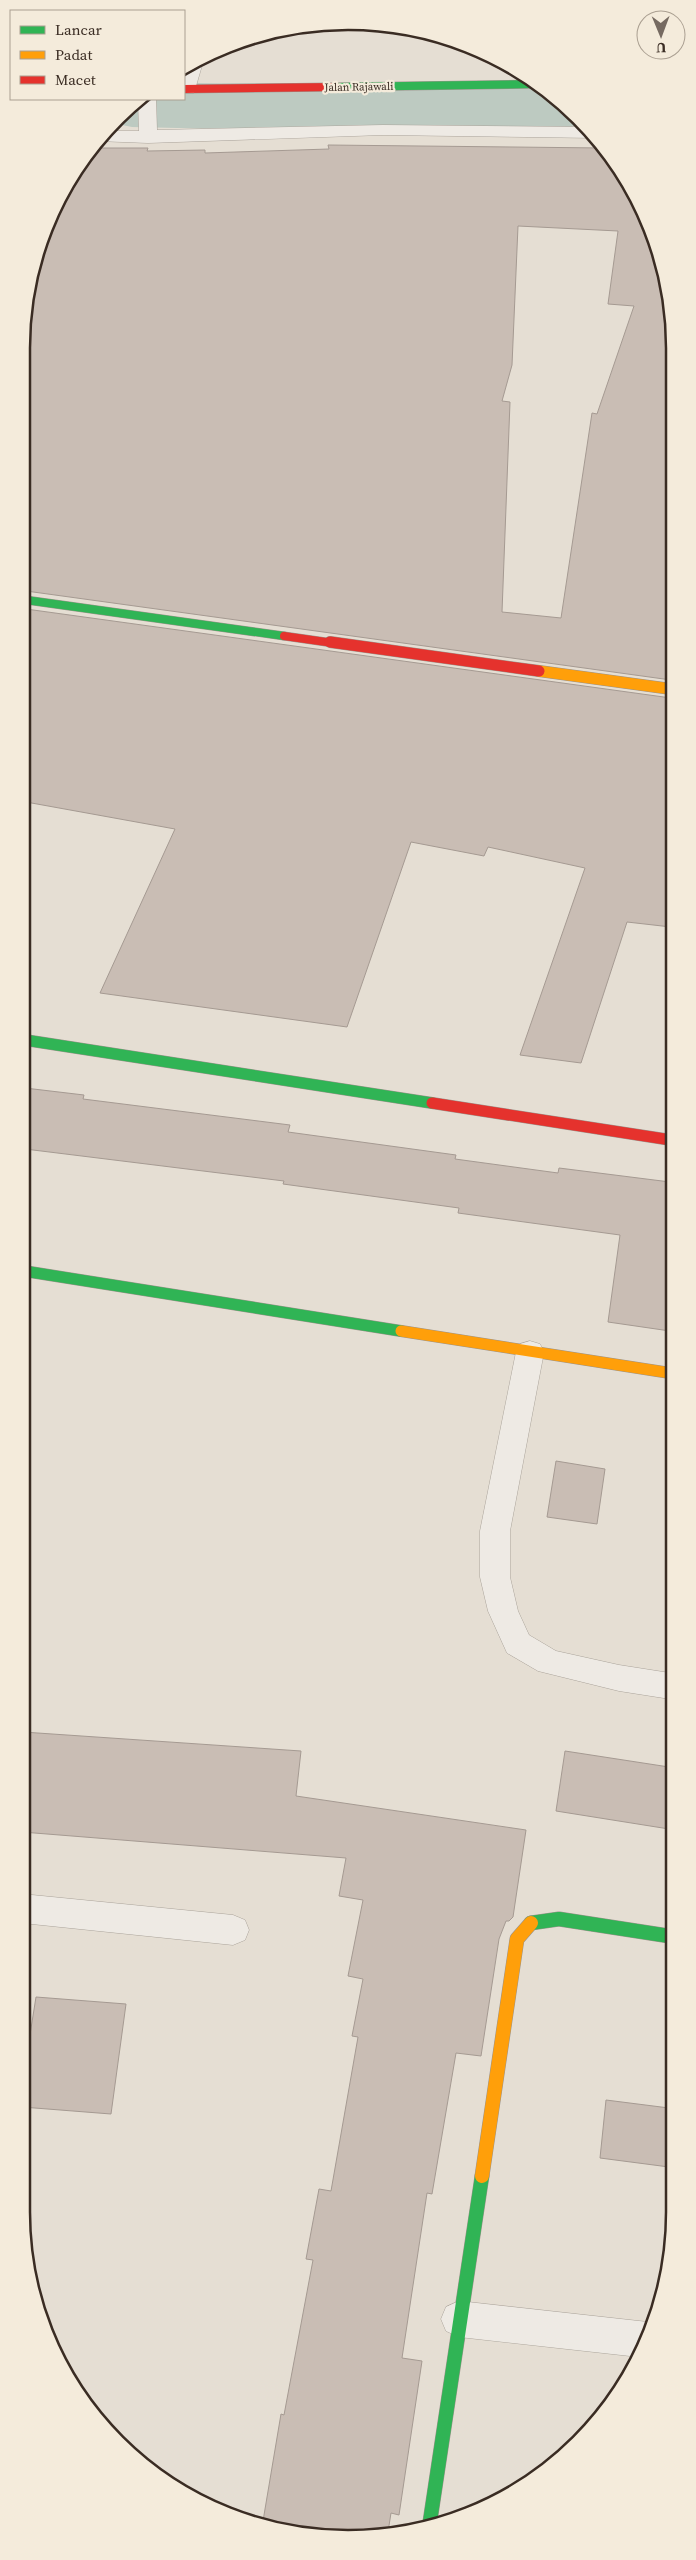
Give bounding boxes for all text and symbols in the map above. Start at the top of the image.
legend [10,10,185,100]
north arrow [636,10,686,60]
text: Lancar [55,19,102,40]
text: U [656,38,667,58]
text: Padat [55,44,92,65]
text: Macet [55,69,96,90]
street label: Jalan Rajawali [323,79,394,95]

